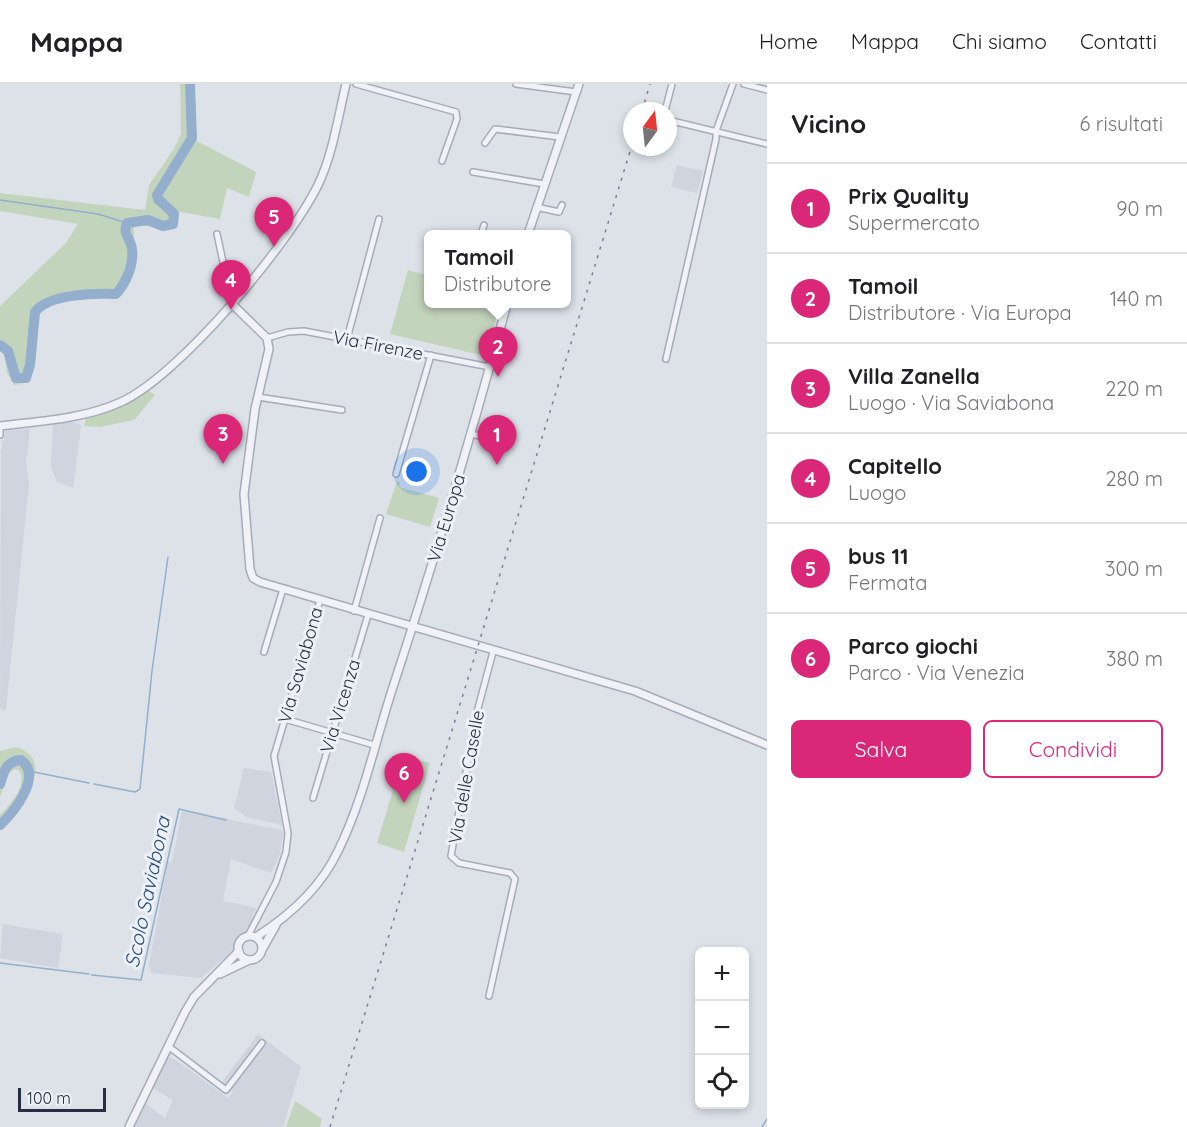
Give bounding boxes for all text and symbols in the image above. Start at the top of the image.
text: Mappa [30,24,123,59]
text: Home [759,28,818,54]
text: Mappa [851,28,919,54]
text: Chi siamo [952,28,1047,54]
text: Contatti [1080,28,1157,54]
north arrow [623,102,677,156]
text: Vicino [791,107,866,140]
text: 6 risultati [1080,111,1163,136]
text: Prix Quality [848,182,969,210]
text: 1 [807,196,814,221]
text: 90 m [1116,196,1163,221]
pin: 5 [254,198,294,247]
text: Supermercato [848,210,980,235]
popup [424,230,571,308]
text: Tamoil [444,243,514,271]
pin: 4 [212,260,250,310]
text: Distributore [444,271,551,296]
text: Tamoil [848,272,919,300]
text: 2 [805,286,816,311]
text: 140 m [1110,286,1163,311]
text: Distributore · Via Europa [848,300,1072,325]
street label: Via Firenze [331,325,425,365]
pin: 2 [478,328,518,377]
text: Villa Zanella [848,362,980,390]
text: 3 [805,376,816,401]
text: 220 m [1105,376,1163,401]
text: Luogo · Via Saviabona [848,390,1054,415]
pin: 3 [204,414,242,464]
pin: 1 [478,416,516,465]
text: Capitello [848,452,942,480]
your location [402,457,431,486]
text: 4 [805,466,816,491]
text: 280 m [1106,466,1163,491]
street label: Via Europa [422,471,470,565]
text: Luogo [848,480,906,505]
text: bus 11 [848,542,909,570]
text: 5 [805,556,816,581]
text: 300 m [1105,556,1163,581]
text: Fermata [848,570,927,595]
street label: Via Saviabona [272,604,328,726]
text: Parco giochi [848,632,978,660]
text: 6 [805,646,816,671]
text: 380 m [1106,646,1163,671]
street label: Via Vicenza [315,656,365,756]
text: Parco · Via Venezia [848,660,1025,685]
street label: Via delle Caselle [443,708,489,846]
button: Salva [791,720,971,778]
button: Condividi [983,720,1163,778]
pin: 6 [384,754,424,803]
water label: Scolo Saviabona [119,812,176,970]
map controls [695,947,749,1109]
button: + [695,947,749,1001]
button: − [695,1001,749,1055]
button: locate [695,1055,749,1109]
scale bar [18,1085,106,1112]
text: 100 m [27,1088,71,1108]

